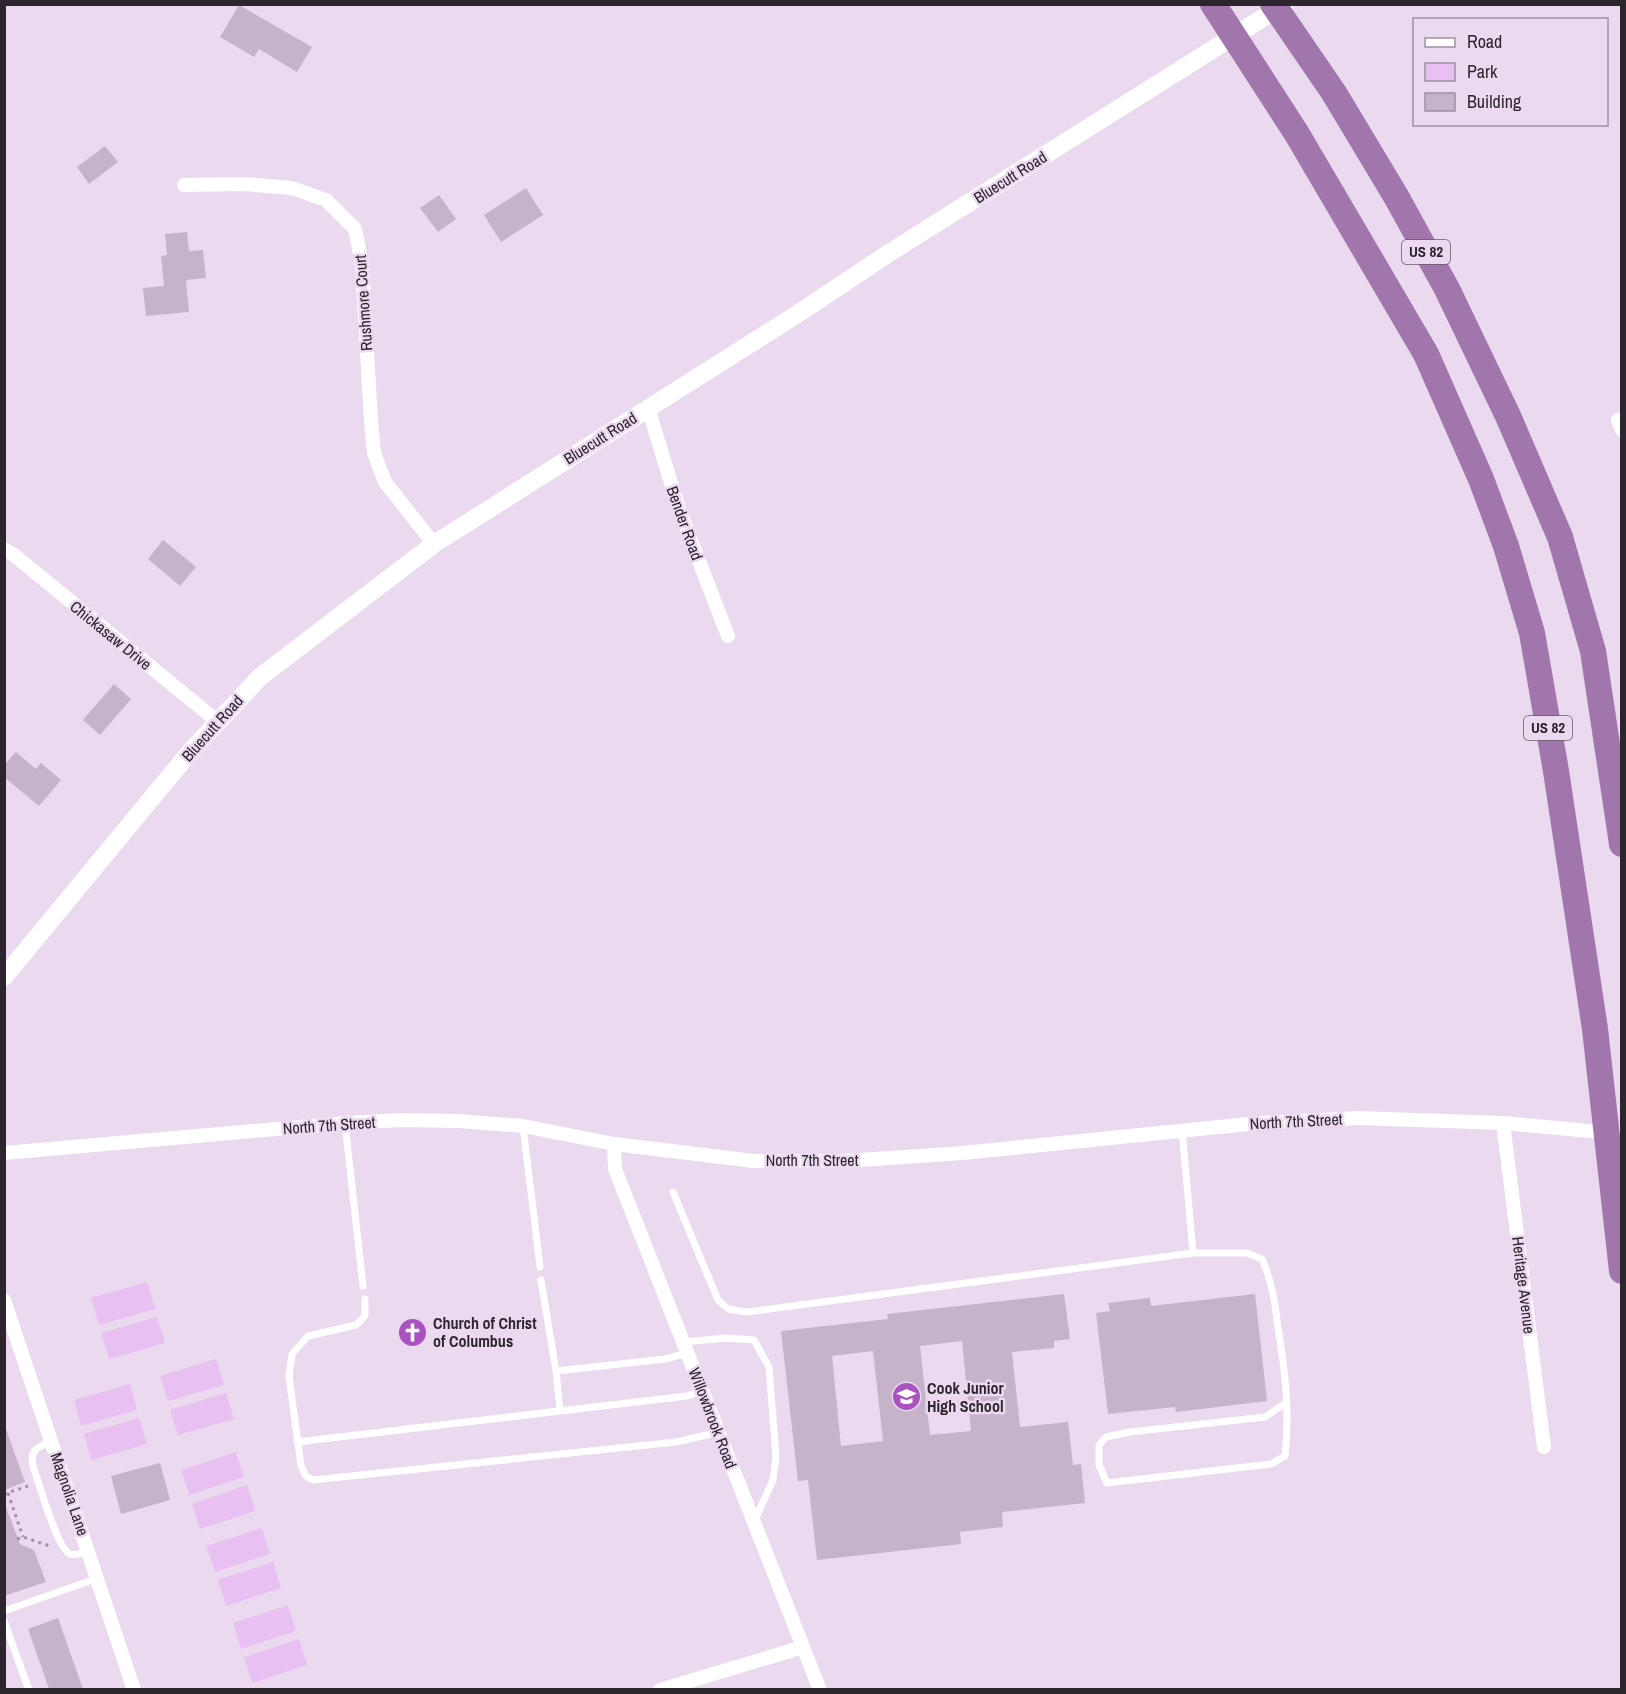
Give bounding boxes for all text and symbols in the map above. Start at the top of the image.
legend [1413,18,1608,126]
text: Road [1467,29,1502,54]
text: Park [1467,59,1498,84]
text: Building [1467,89,1522,114]
street label: Bluecutt Road [969,146,1051,208]
road number: US 82 [1402,240,1450,264]
street label: Rushmore Court [349,254,377,352]
street label: Bluecutt Road [559,407,641,469]
street label: Bender Road [661,483,709,563]
street label: Chickasaw Drive [66,595,156,675]
street label: Bluecutt Road [176,690,248,766]
road number: US 82 [1524,716,1572,740]
street label: North 7th Street [1249,1108,1343,1134]
street label: North 7th Street [282,1111,376,1139]
street label: North 7th Street [766,1149,859,1171]
street label: Heritage Avenue [1507,1235,1541,1335]
place label: Church of Christ of Columbus [433,1312,537,1352]
church icon: Church of Christ of Columbus [396,1316,428,1348]
street label: Willowbrook Road [684,1364,742,1472]
place label: Cook Junior High School [927,1377,1004,1417]
school or university icon: Cook Junior High School [890,1381,922,1413]
street label: Magnolia Lane [45,1449,95,1539]

